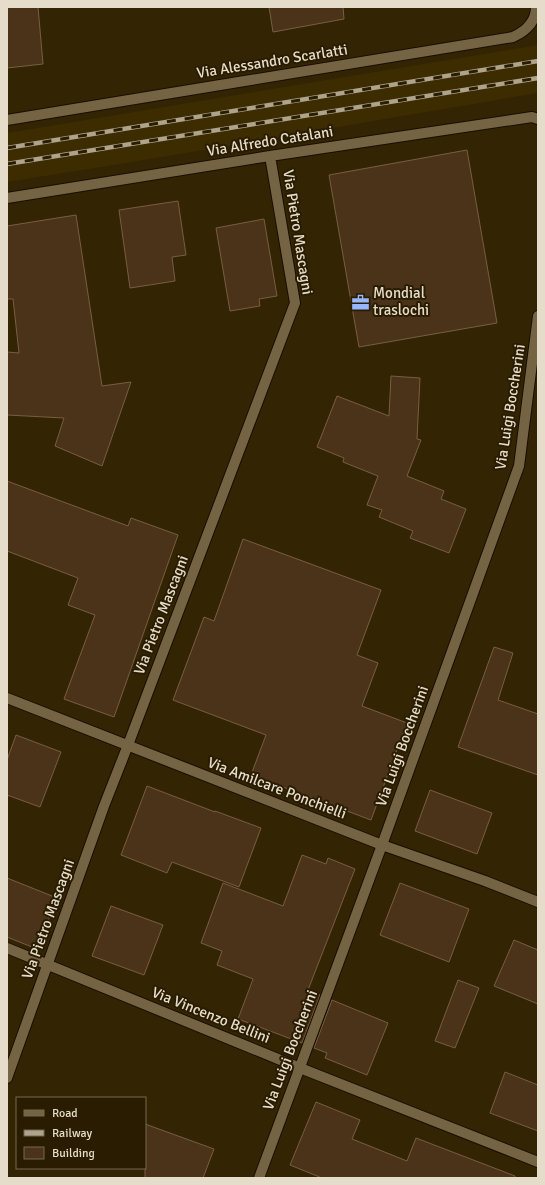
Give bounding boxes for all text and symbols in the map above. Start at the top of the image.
street label: Via Alessandro Scarlatti [195,40,349,82]
street label: Via Alfredo Catalani [206,122,334,160]
street label: Via Pietro Mascagni [279,168,317,296]
place label: Mondial traslochi [373,284,429,319]
office icon: Mondial traslochi [350,292,370,312]
street label: Via Luigi Boccherini [491,343,529,471]
street label: Via Pietro Mascagni [130,553,192,677]
street label: Via Luigi Boccherini [372,683,432,809]
street label: Via Amilcare Ponchielli [205,753,349,823]
street label: Via Pietro Mascagni [18,857,78,981]
street label: Via Vincenzo Bellini [149,983,273,1047]
street label: Via Luigi Boccherini [259,987,321,1113]
legend [16,1097,146,1169]
text: Road [52,1106,78,1121]
text: Railway [52,1126,92,1141]
text: Building [52,1146,95,1161]

